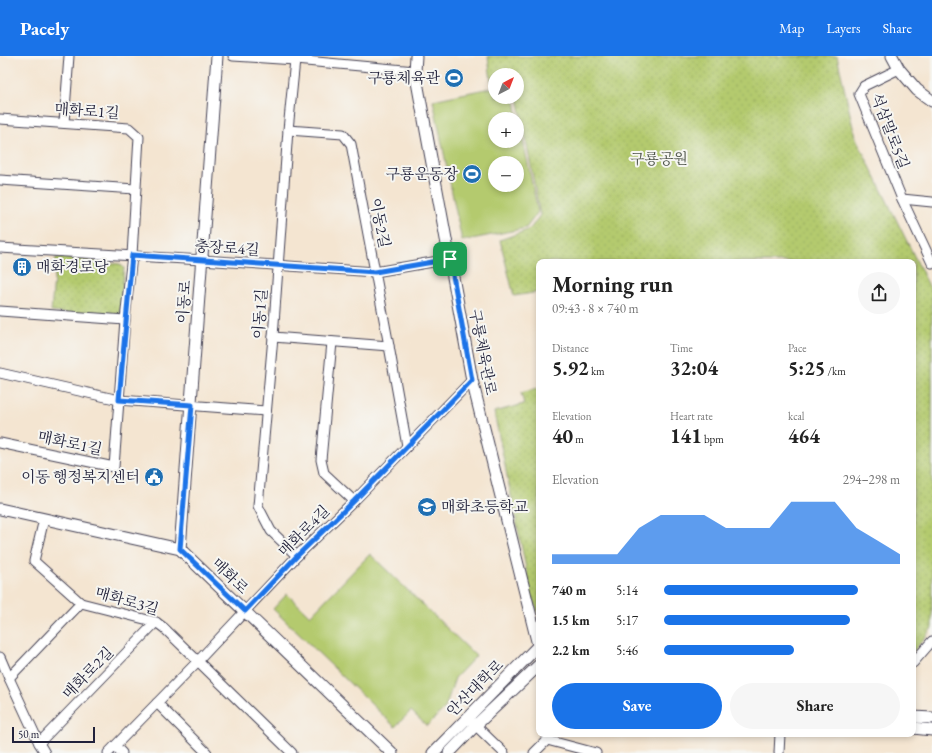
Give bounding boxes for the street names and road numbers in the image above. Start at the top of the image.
street label: 석삼말로5길 [867,90,914,171]
street label: 매화로1길 [54,99,120,122]
street label: 이동2길 [366,196,395,250]
street label: 충장로4길 [194,236,260,259]
street label: 이동로 [173,279,195,324]
street label: 이동1길 [248,288,271,340]
street label: 구룡체육관로 [466,307,501,397]
street label: 매화로1길 [36,426,104,459]
street label: 매화로4길 [274,501,333,560]
street label: 매화로 [208,554,253,598]
street label: 매화로3길 [93,582,161,619]
street label: 매화로2길 [58,643,117,703]
street label: 안산대학로 [442,655,507,720]

